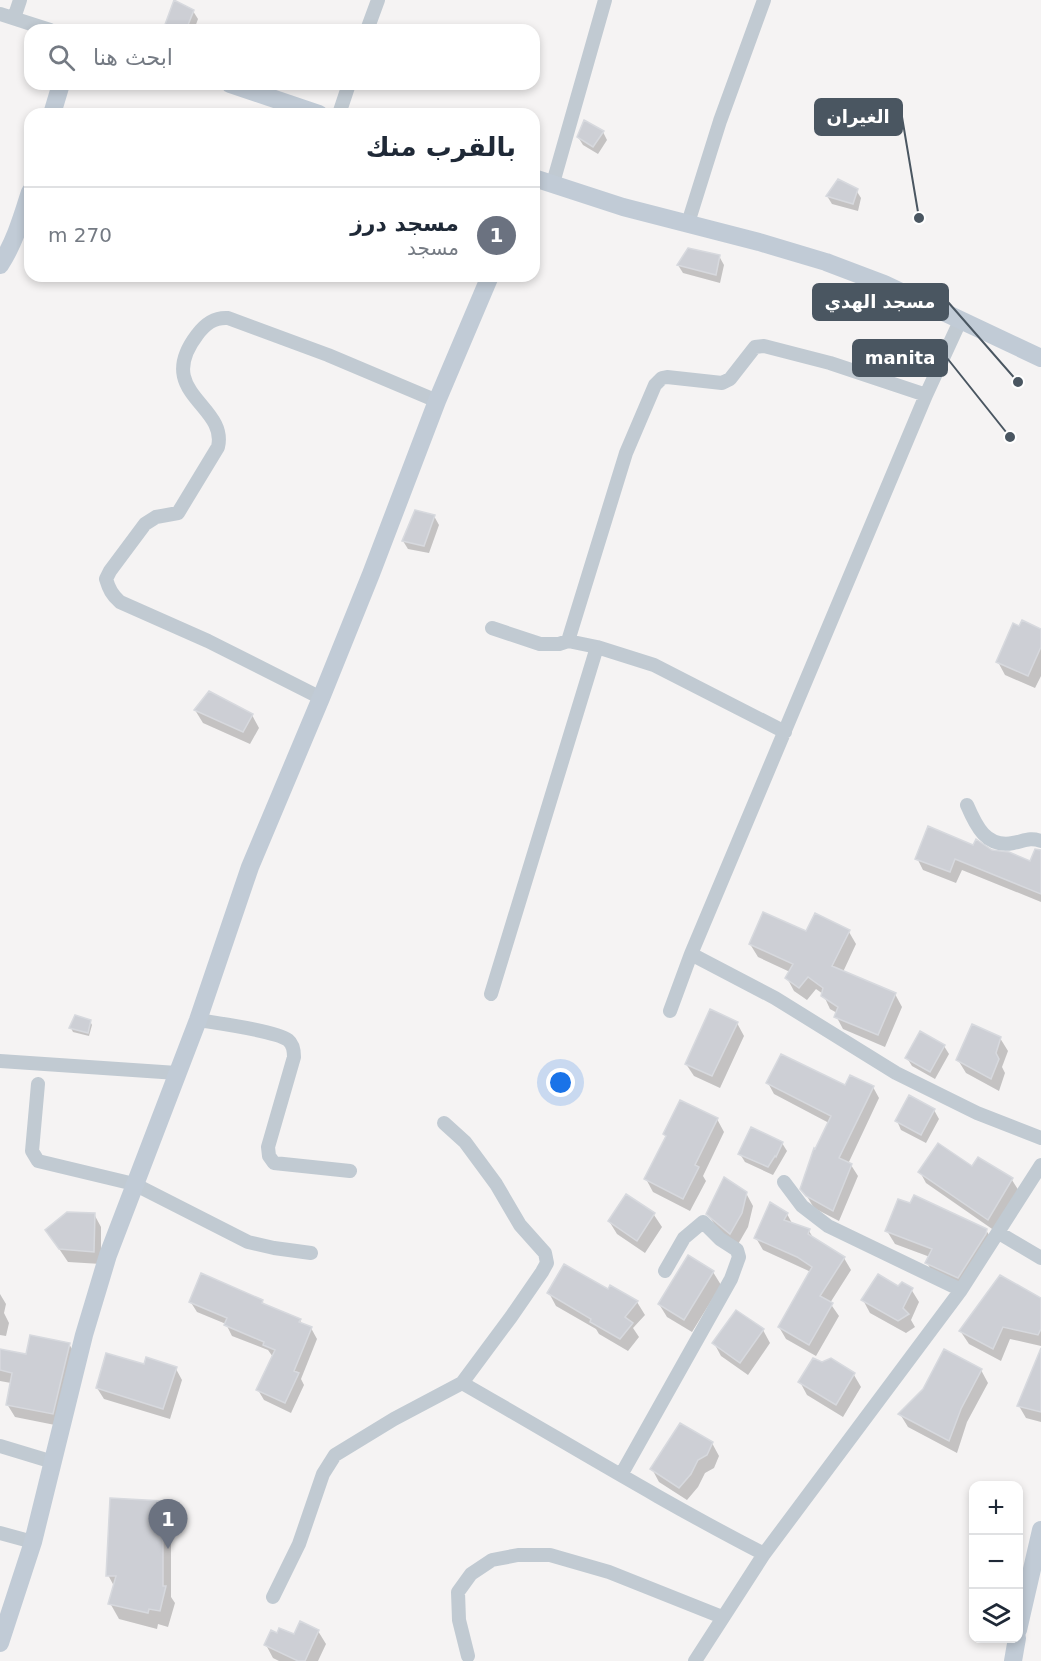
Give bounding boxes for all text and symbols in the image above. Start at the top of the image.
search box [24,24,540,90]
icon: search [45,41,78,74]
text: ابحث هنا [93,45,173,70]
callout: الغيران [815,99,902,135]
text: الغيران [826,106,890,128]
text: بالقرب منك [366,132,516,162]
text: مسجد درز [350,211,459,236]
text: 270 m [48,223,112,247]
text: 1 [490,223,503,247]
text: مسجد [407,236,459,260]
callout: مسجد الهدي [813,284,948,320]
text: مسجد الهدي [825,291,935,313]
callout: manita [853,340,947,376]
text: manita [865,347,935,368]
your location [546,1068,575,1097]
map controls [969,1481,1023,1643]
button: + [969,1481,1023,1535]
pin: 1 [148,1500,188,1549]
button: − [969,1535,1023,1589]
button: layers [969,1589,1023,1643]

